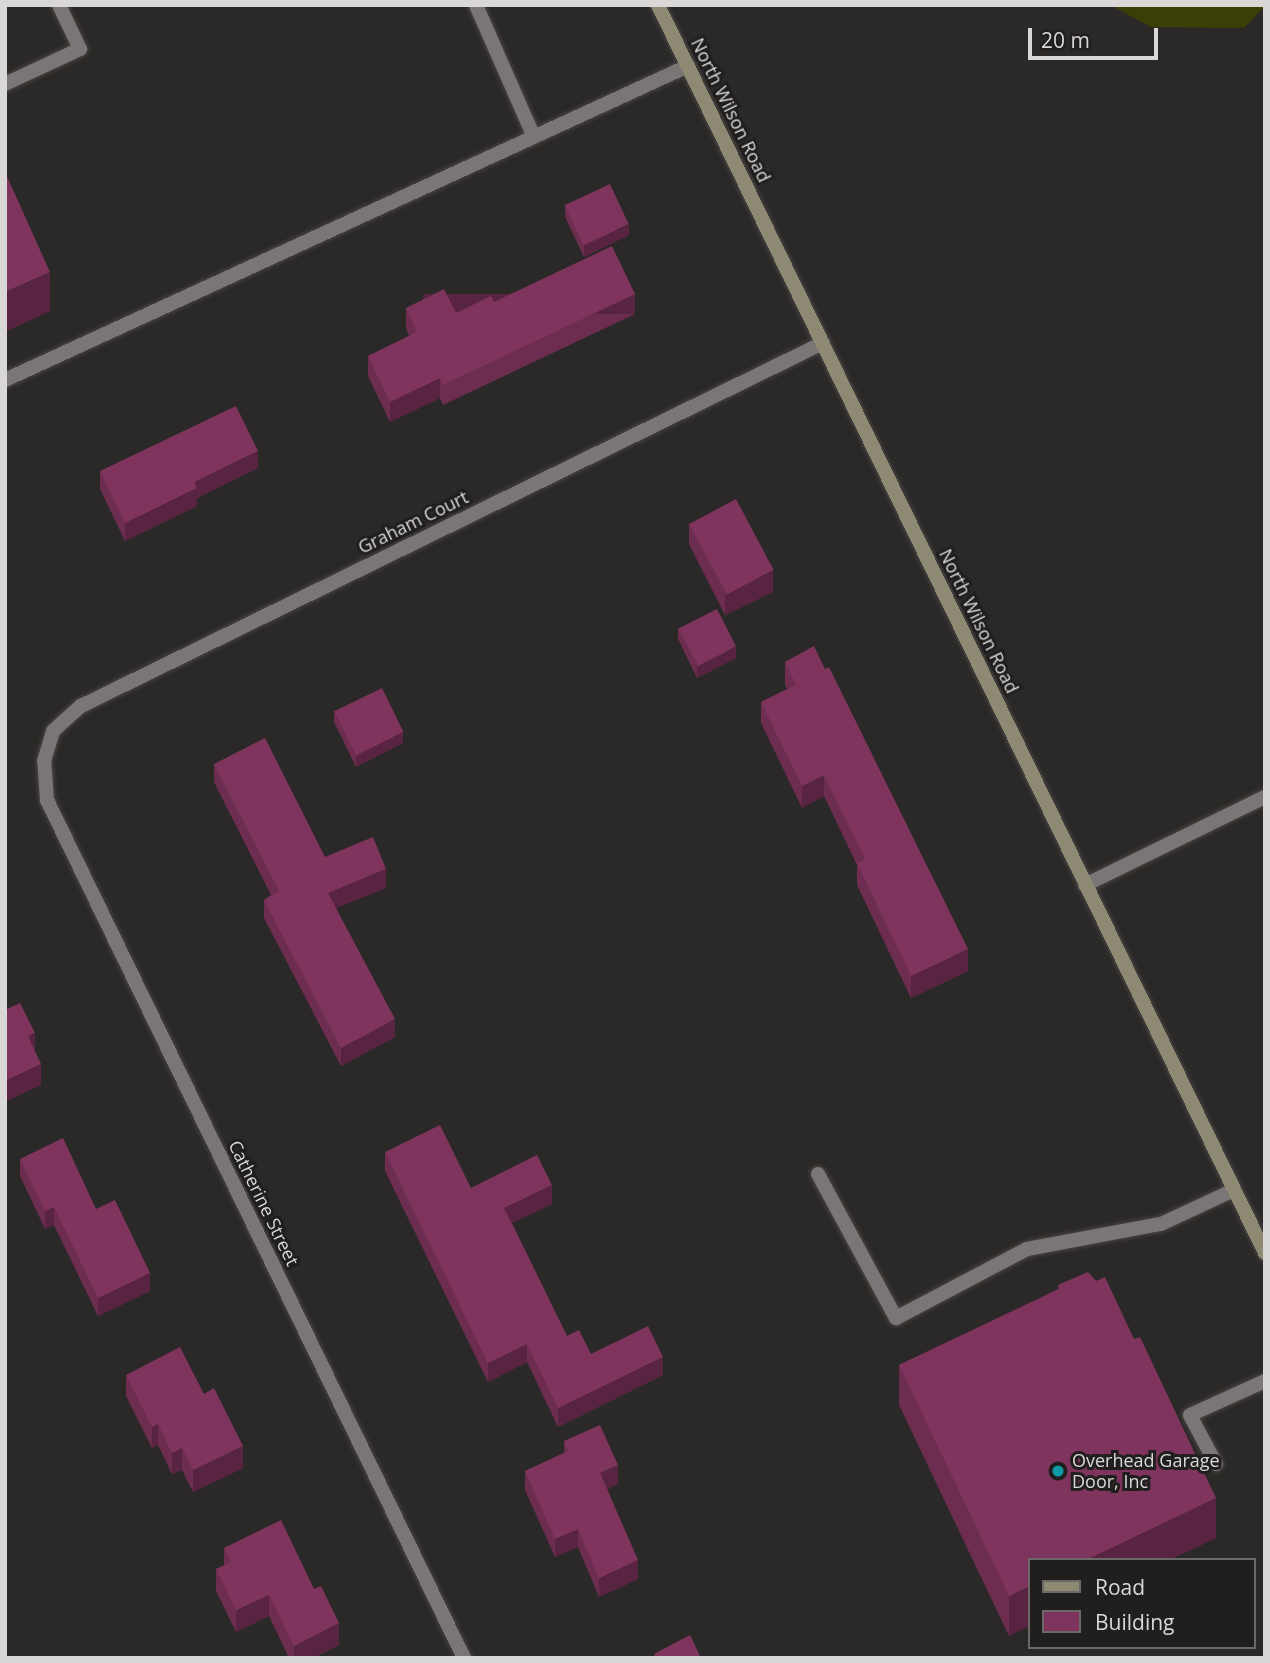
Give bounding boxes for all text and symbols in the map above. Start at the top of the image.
scale bar [1032,14,1162,58]
text: 20 m [1041,26,1090,54]
street label: North Wilson Road [687,34,775,186]
street label: Graham Court [354,486,472,558]
street label: North Wilson Road [935,545,1023,697]
street label: Catherine Street [224,1137,304,1269]
place label: Overhead Garage Door, Inc [1072,1450,1220,1492]
marker: Overhead Garage Door, Inc [1050,1463,1066,1479]
legend [1028,1558,1256,1649]
text: Road [1095,1573,1145,1601]
text: Building [1095,1608,1174,1636]

